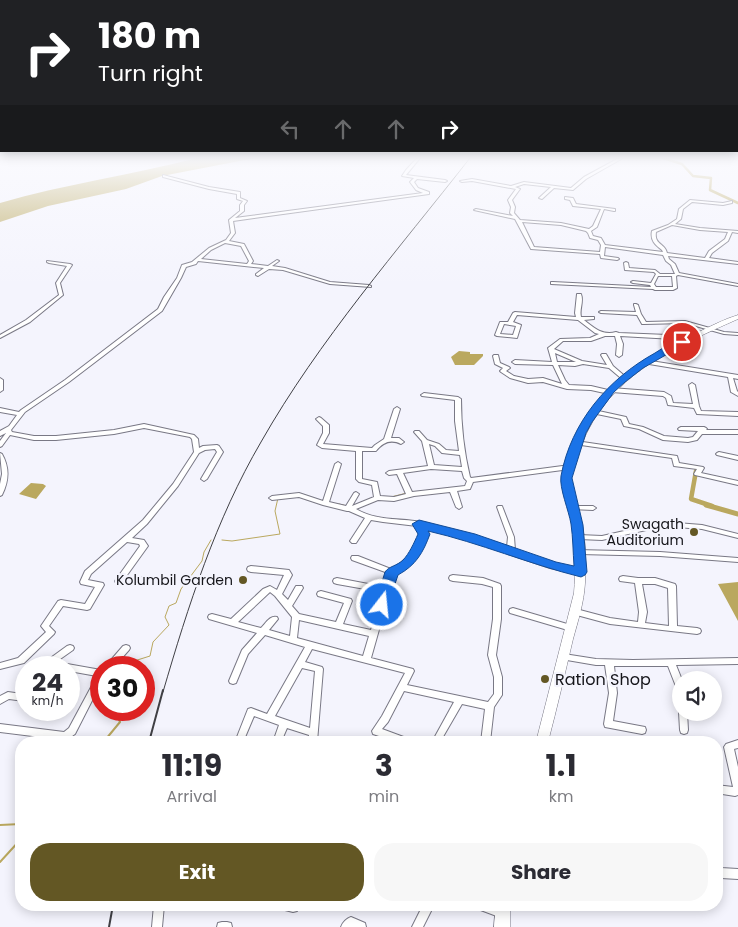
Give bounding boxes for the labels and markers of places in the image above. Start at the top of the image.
pin [661,321,703,363]
place label: Swagath Auditorium [607,514,684,550]
marker: Swagath Auditorium [688,526,700,538]
place label: Kolumbil Garden [116,570,233,590]
marker: Kolumbil Garden [237,574,249,586]
place label: Ration Shop [555,668,651,691]
marker: Ration Shop [539,673,551,685]

